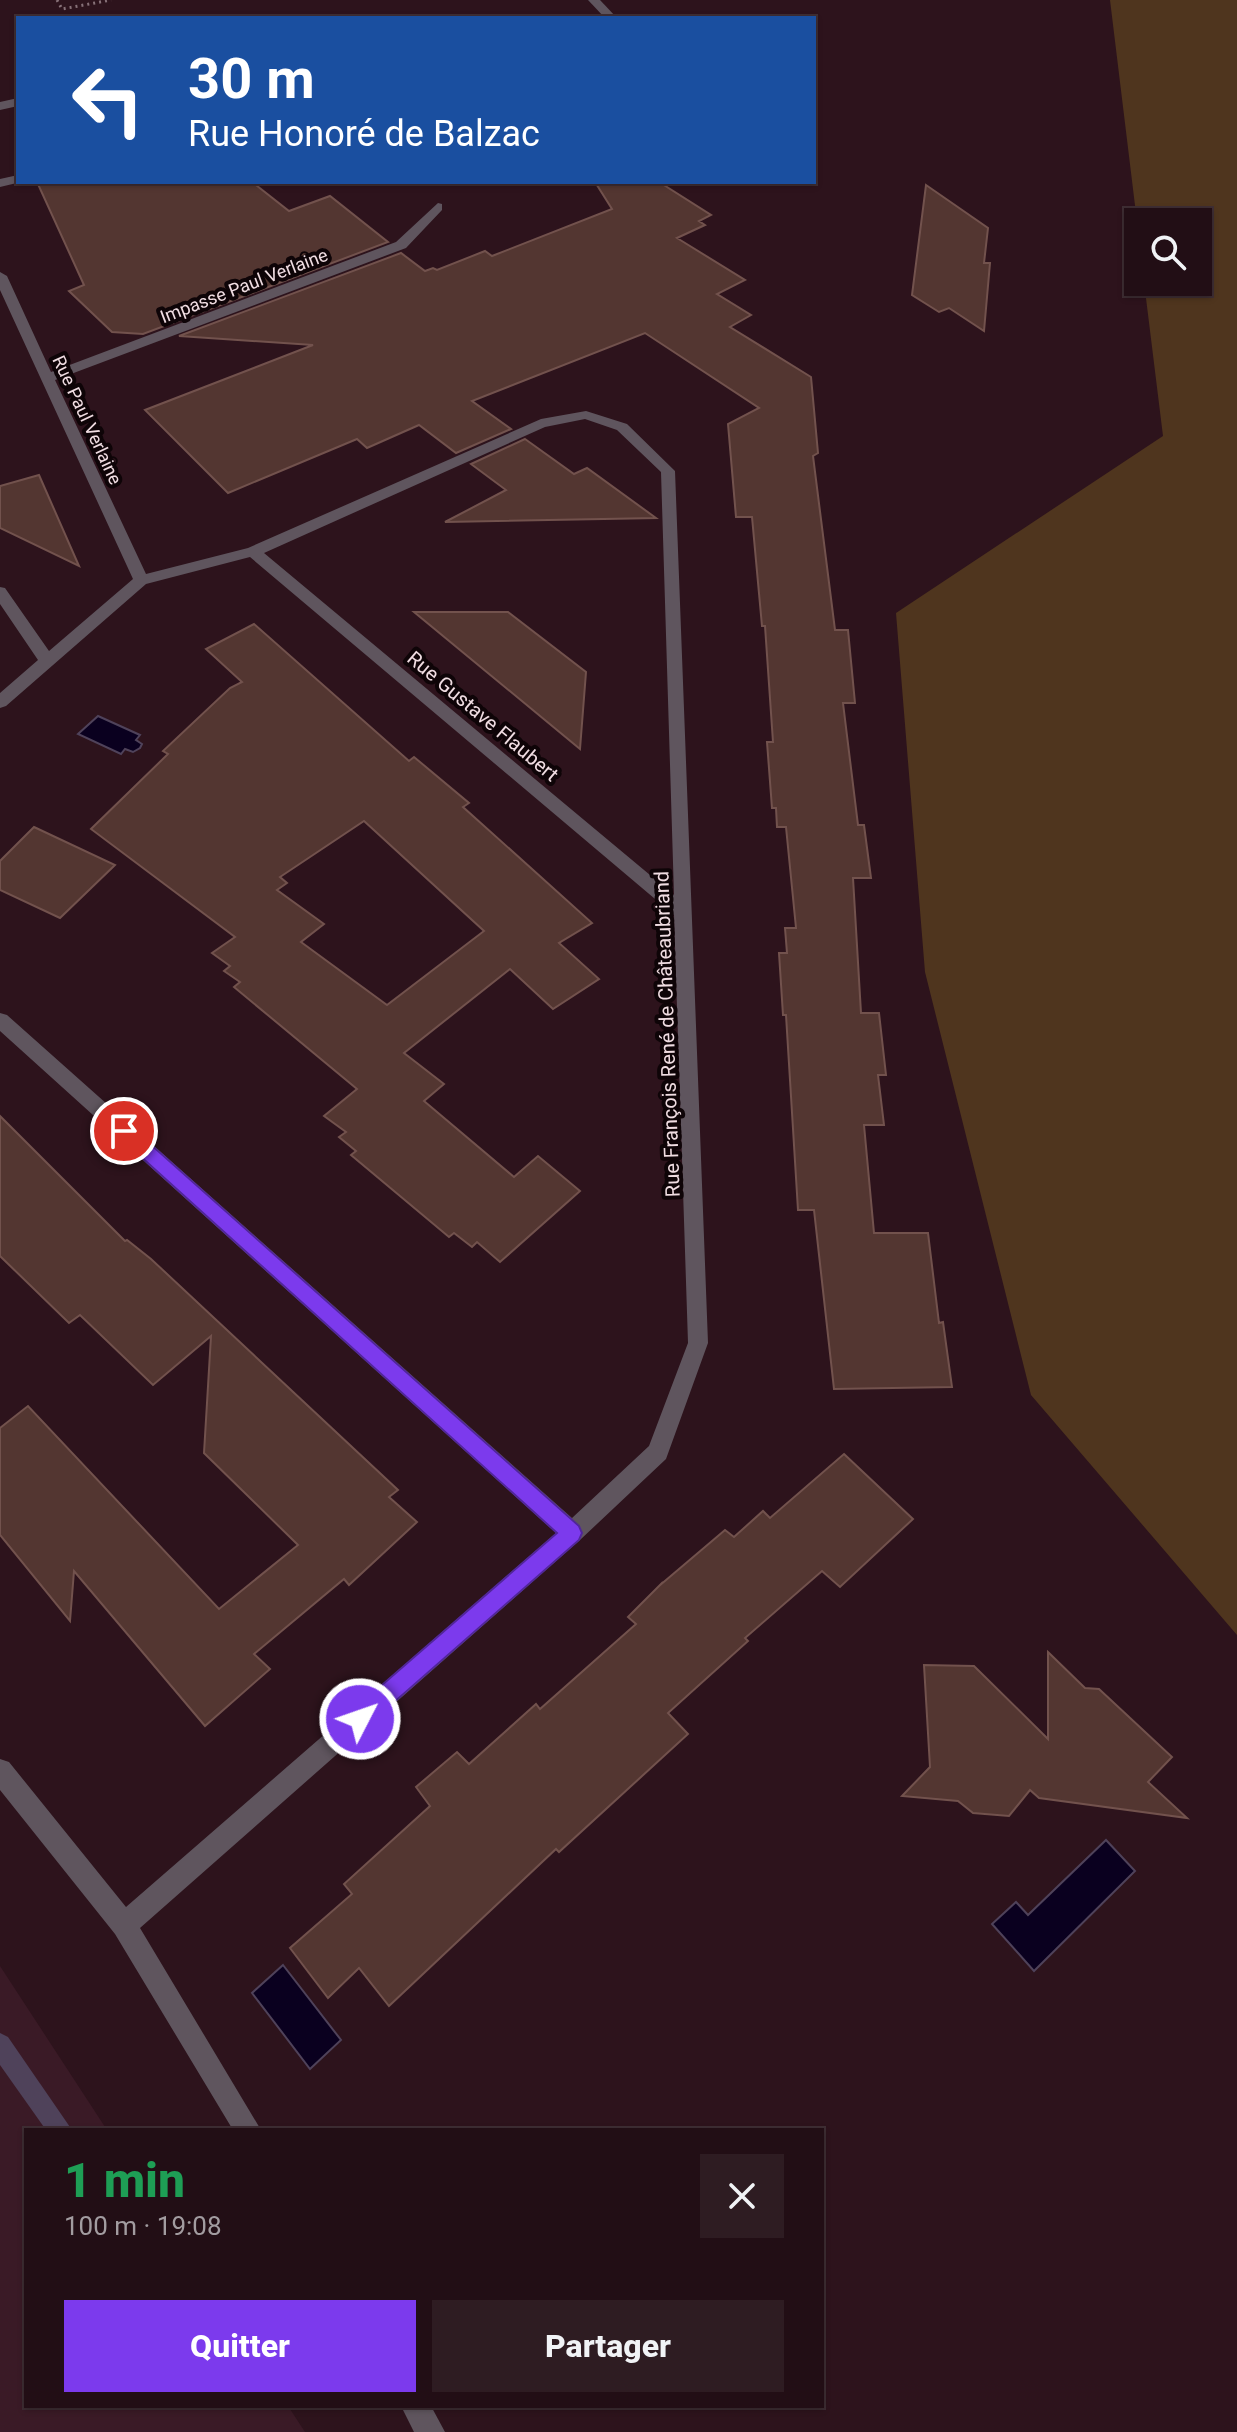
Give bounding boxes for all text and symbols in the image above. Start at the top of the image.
text: 30 m [188,46,315,112]
icon: left [56,48,160,152]
text: Rue Honoré de Balzac [188,113,540,155]
map controls [1124,208,1212,296]
button: search [1124,208,1212,296]
street label: Impasse Paul Verlaine [157,244,331,327]
street label: Rue Paul Verlaine [48,352,126,487]
street label: Rue Gustave Flaubert [403,646,563,786]
street label: Rue François René de Châteaubriand [649,870,685,1198]
pin [90,1097,158,1165]
icon: arrive [102,1109,146,1153]
position arrow [318,1677,402,1761]
text: 1 min [64,2152,185,2209]
button: close [700,2154,784,2238]
text: 100 m · 19:08 [64,2211,222,2241]
button: Quitter [64,2300,416,2392]
button: Partager [432,2300,784,2392]

